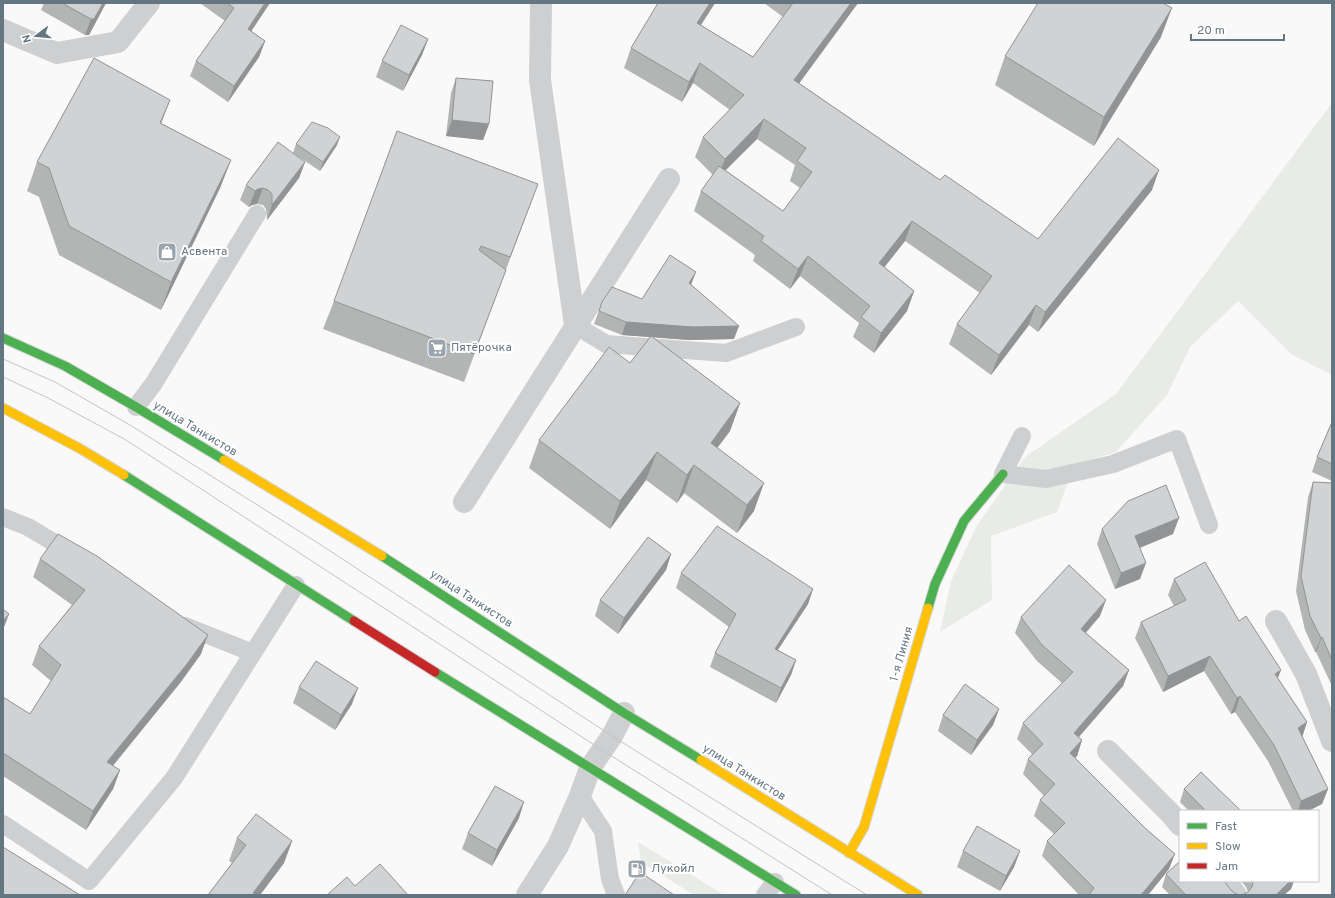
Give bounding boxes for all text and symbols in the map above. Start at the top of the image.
north arrow [16,16,56,56]
scale bar [1191,16,1284,42]
text: 20 m [1197,23,1225,39]
text: N [20,33,35,44]
shop icon: Асвента [156,241,178,263]
place label: Асвента [181,244,227,260]
supermarket icon: Пятёрочка [426,337,448,359]
place label: Пятёрочка [451,340,512,356]
street label: улица Танкистов [150,397,240,461]
street label: улица Танкистов [426,566,516,632]
street label: 1-я Линия [887,625,917,683]
street label: улица Танкистов [699,741,789,805]
legend [1179,810,1319,882]
text: Fast [1215,819,1237,835]
text: Slow [1215,839,1241,855]
fuel station icon: Лукойл [626,858,648,880]
text: Jam [1215,859,1238,875]
place label: Лукойл [651,861,695,877]

